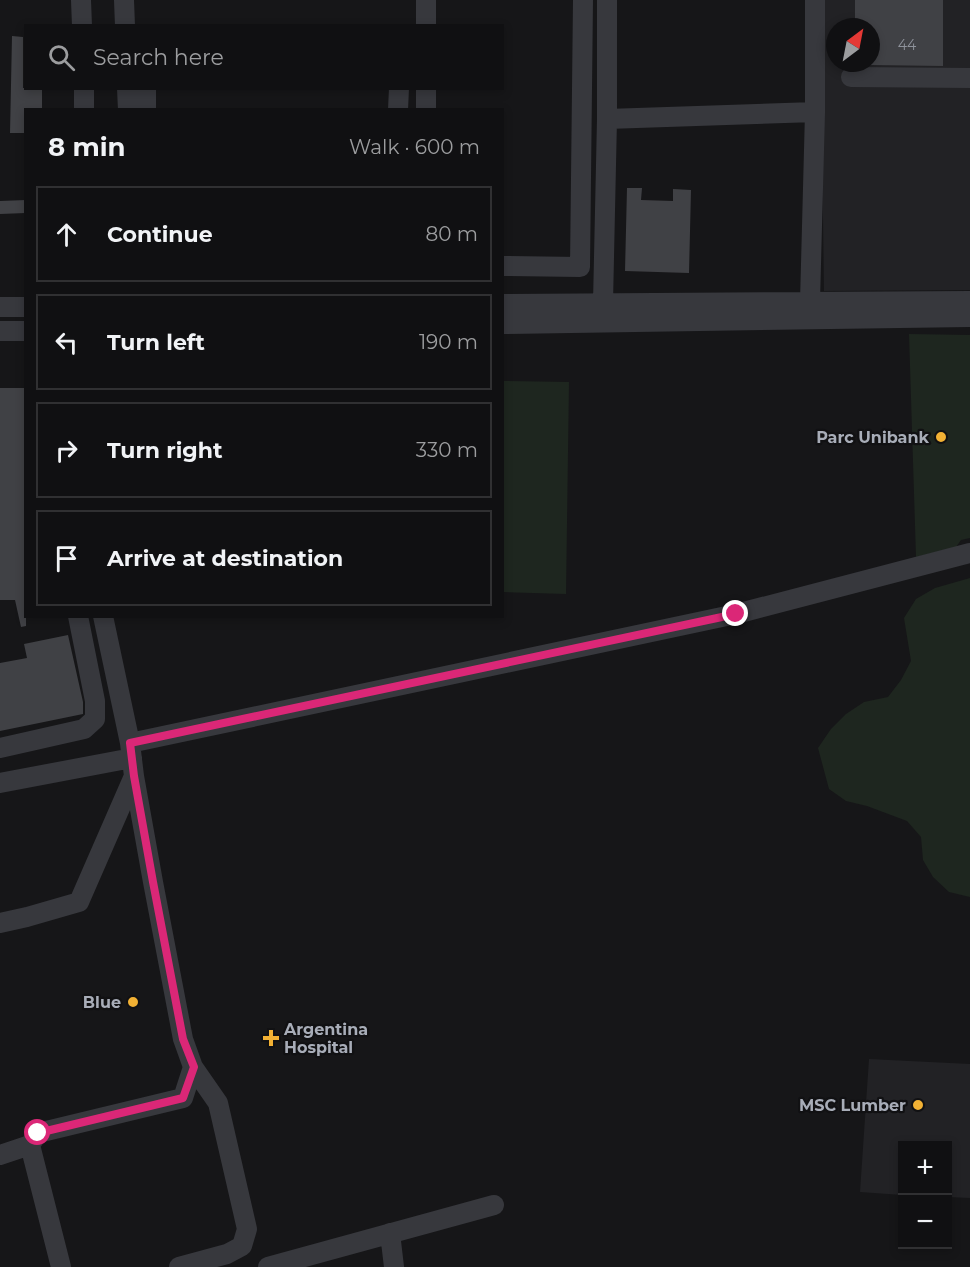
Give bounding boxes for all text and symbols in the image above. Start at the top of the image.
north arrow [826,18,880,72]
search box [24,24,504,90]
house number: 44 [898,36,917,54]
icon: search [45,41,78,74]
text: Search here [93,44,224,71]
text: 8 min [48,131,126,163]
text: Walk · 600 m [349,135,480,159]
icon: ahead [50,218,83,251]
text: Continue [107,221,213,248]
text: 80 m [426,222,478,246]
icon: left [50,326,83,359]
text: Turn left [107,329,205,356]
text: 190 m [419,330,478,354]
place label: Parc Unibank [816,428,930,447]
marker: Parc Unibank [934,430,948,444]
icon: right [50,434,83,467]
text: Turn right [107,437,222,464]
text: 330 m [416,438,478,462]
icon: arrive [50,542,83,575]
text: Arrive at destination [107,545,343,572]
route end [722,600,748,626]
place label: Blue [83,993,121,1012]
marker: Blue [126,995,140,1009]
place label: Argentina Hospital [283,1020,368,1057]
marker: Argentina Hospital [262,1029,280,1047]
place label: MSC Lumber [799,1096,906,1115]
marker: MSC Lumber [911,1098,925,1112]
route start [24,1119,50,1145]
map controls [898,1141,952,1249]
button: + [898,1141,952,1195]
button: − [898,1195,952,1249]

